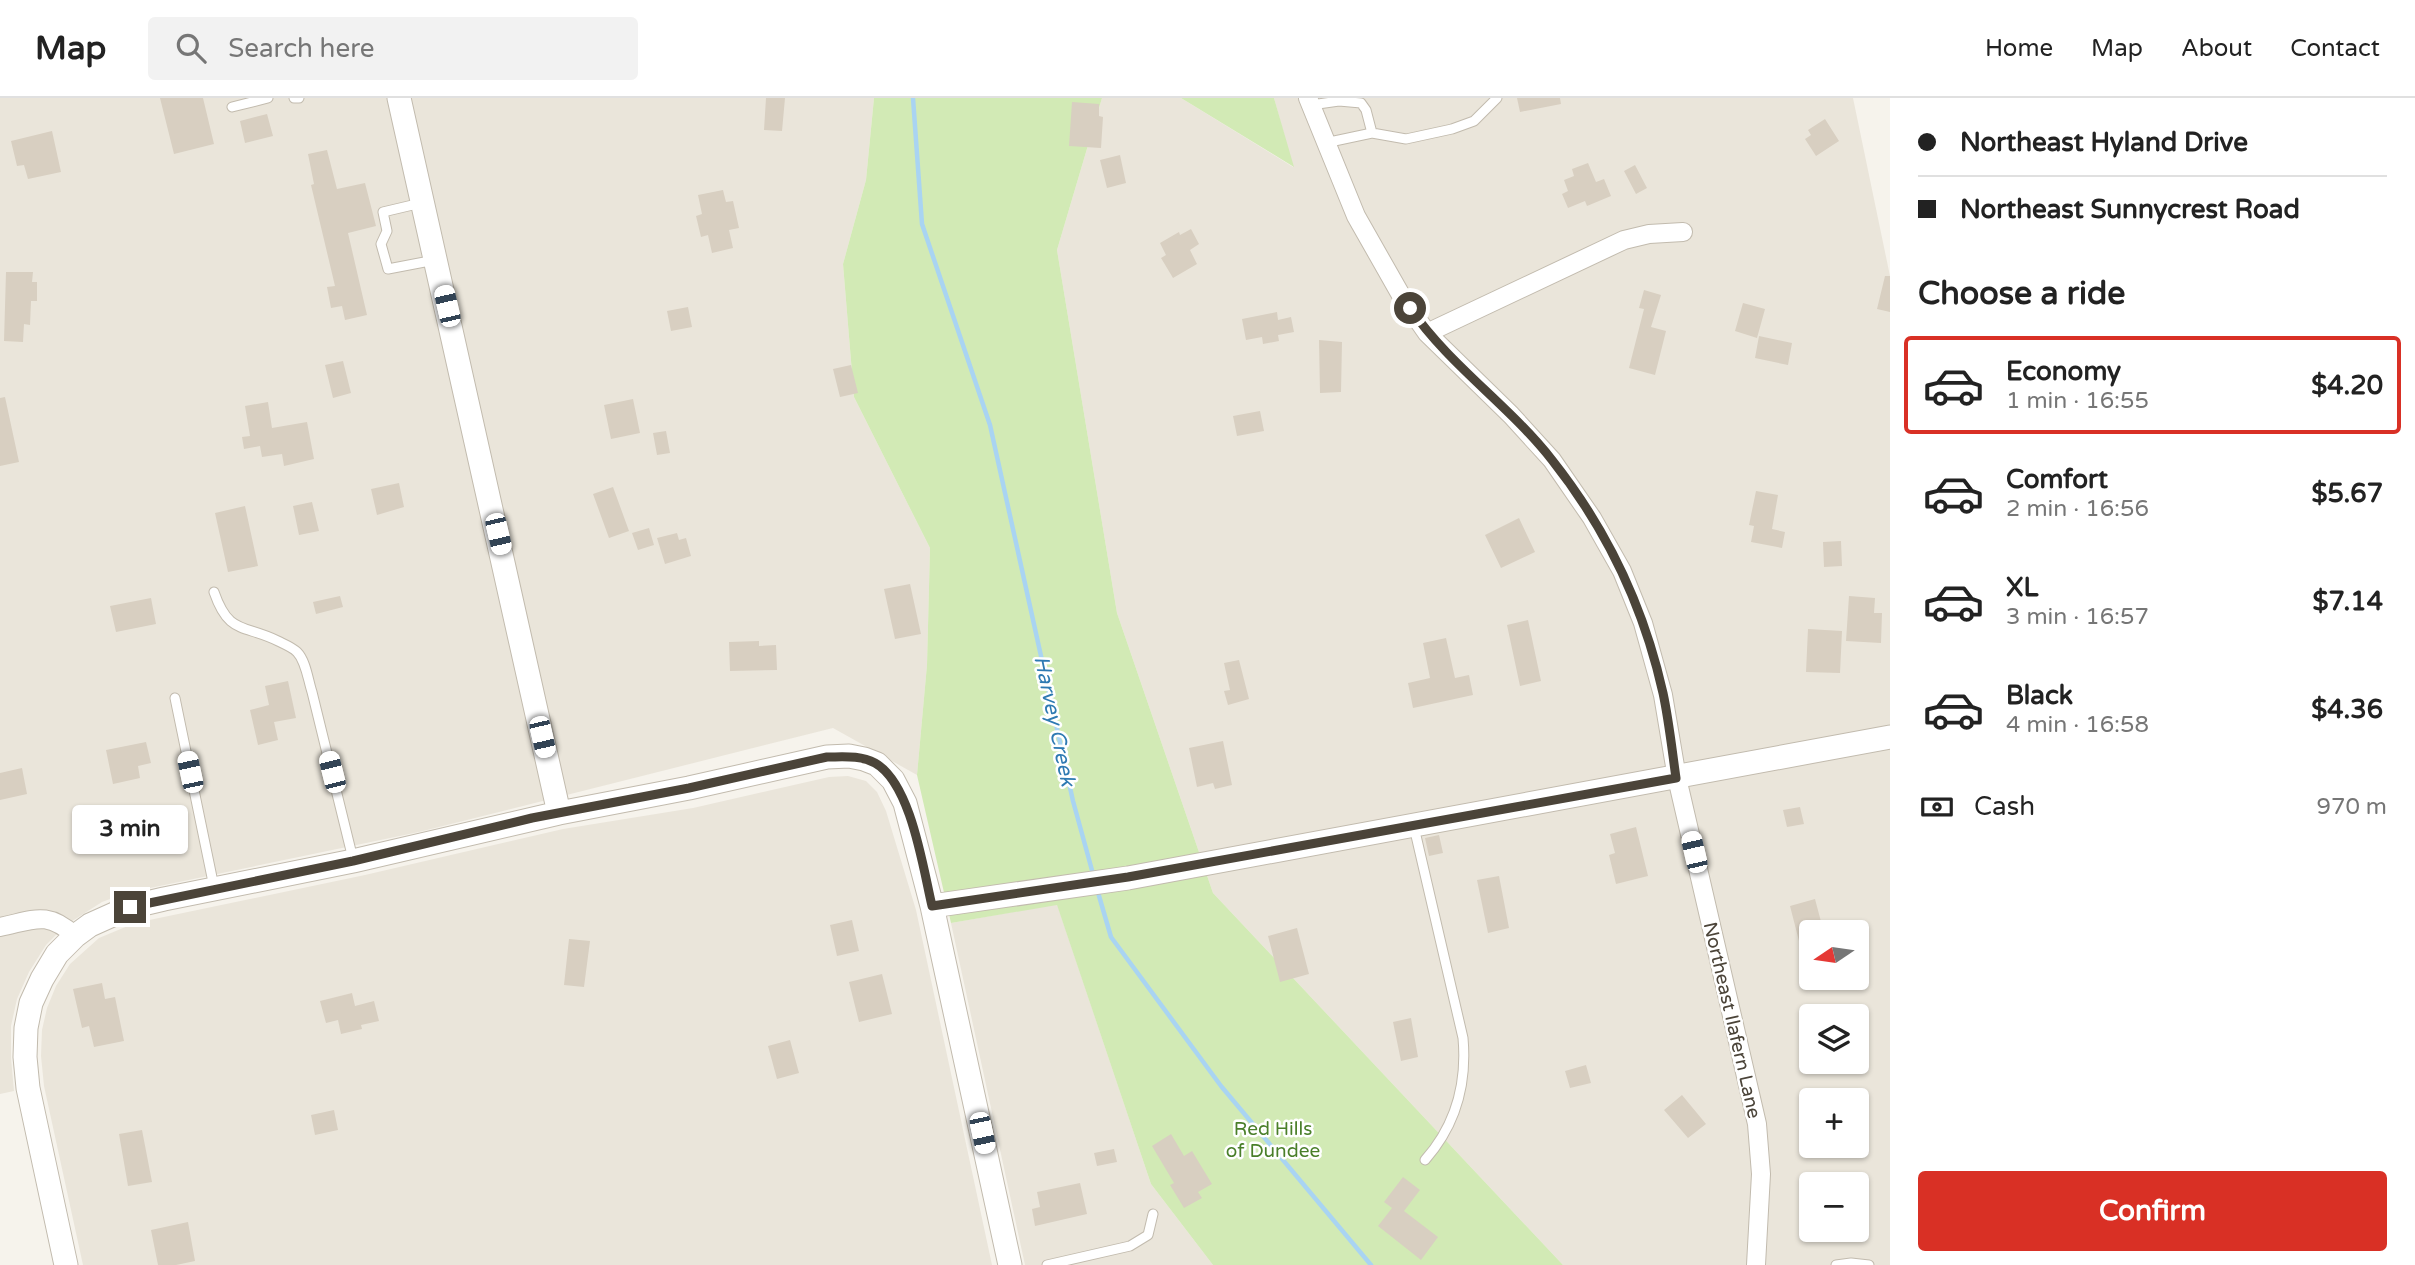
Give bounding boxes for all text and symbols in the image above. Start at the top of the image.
search box [148,17,638,80]
text: Map [35,29,106,68]
icon: search [172,29,210,67]
text: Search here [228,33,374,64]
text: Home [1985,34,2053,63]
text: Map [2091,34,2143,63]
text: About [2181,34,2252,63]
text: Contact [2290,34,2380,63]
text: Northeast Hyland Drive [1960,127,2248,158]
text: Northeast Sunnycrest Road [1960,194,2300,225]
text: Choose a ride [1918,275,2125,313]
car [433,283,462,329]
route start [1394,292,1426,324]
icon: car [1922,354,1985,417]
text: Economy [2006,356,2121,387]
text: $4.20 [2311,370,2383,401]
text: 1 min · 16:55 [2006,387,2149,415]
icon: car [1922,462,1985,525]
text: Comfort [2006,464,2108,495]
text: $5.67 [2311,478,2383,509]
text: 2 min · 16:56 [2006,495,2149,523]
car [484,511,513,557]
icon: car [1922,570,1985,633]
text: XL [2006,572,2038,603]
text: $7.14 [2313,586,2383,617]
text: 3 min · 16:57 [2006,603,2149,631]
water label: Harvey Creek [1029,654,1081,790]
icon: car [1922,678,1985,741]
text: Black [2006,680,2073,711]
text: $4.36 [2311,694,2383,725]
text: 4 min · 16:58 [2006,711,2149,739]
car [528,714,557,760]
car [176,749,205,795]
car [317,749,348,795]
icon: cash [1918,788,1956,826]
text: Cash [1974,791,2035,822]
text: 970 m [2317,793,2387,821]
callout: 3 min [72,806,188,854]
text: 3 min [99,815,161,843]
car [1680,829,1709,875]
route end [114,891,146,923]
street label: Northeast Ilafern Lane [1699,920,1765,1121]
north arrow [1799,920,1869,990]
map controls [1799,920,1869,1242]
button: layers [1799,1004,1869,1074]
button: + [1799,1088,1869,1158]
car [968,1110,997,1156]
park label: Red Hills of Dundee [1226,1118,1320,1162]
button: Confirm [1918,1171,2387,1251]
button: − [1799,1172,1869,1242]

